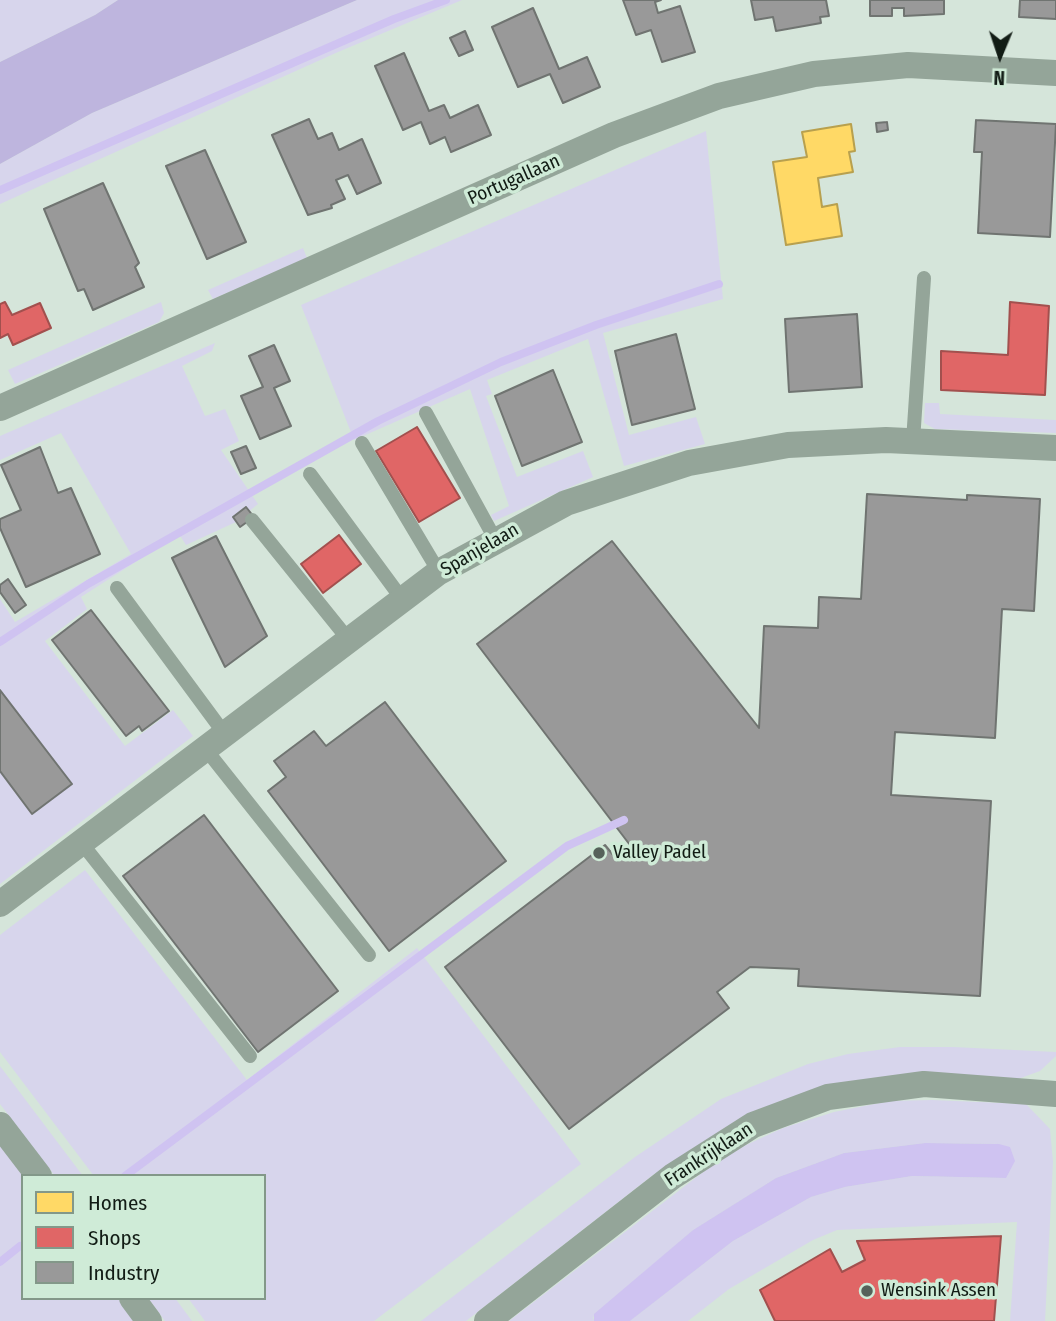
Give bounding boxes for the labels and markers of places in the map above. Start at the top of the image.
place label: Valley Padel [613,842,706,864]
marker: Valley Padel [591,845,607,861]
place label: Wensink Assen [881,1280,996,1302]
marker: Wensink Assen [859,1283,875,1299]

